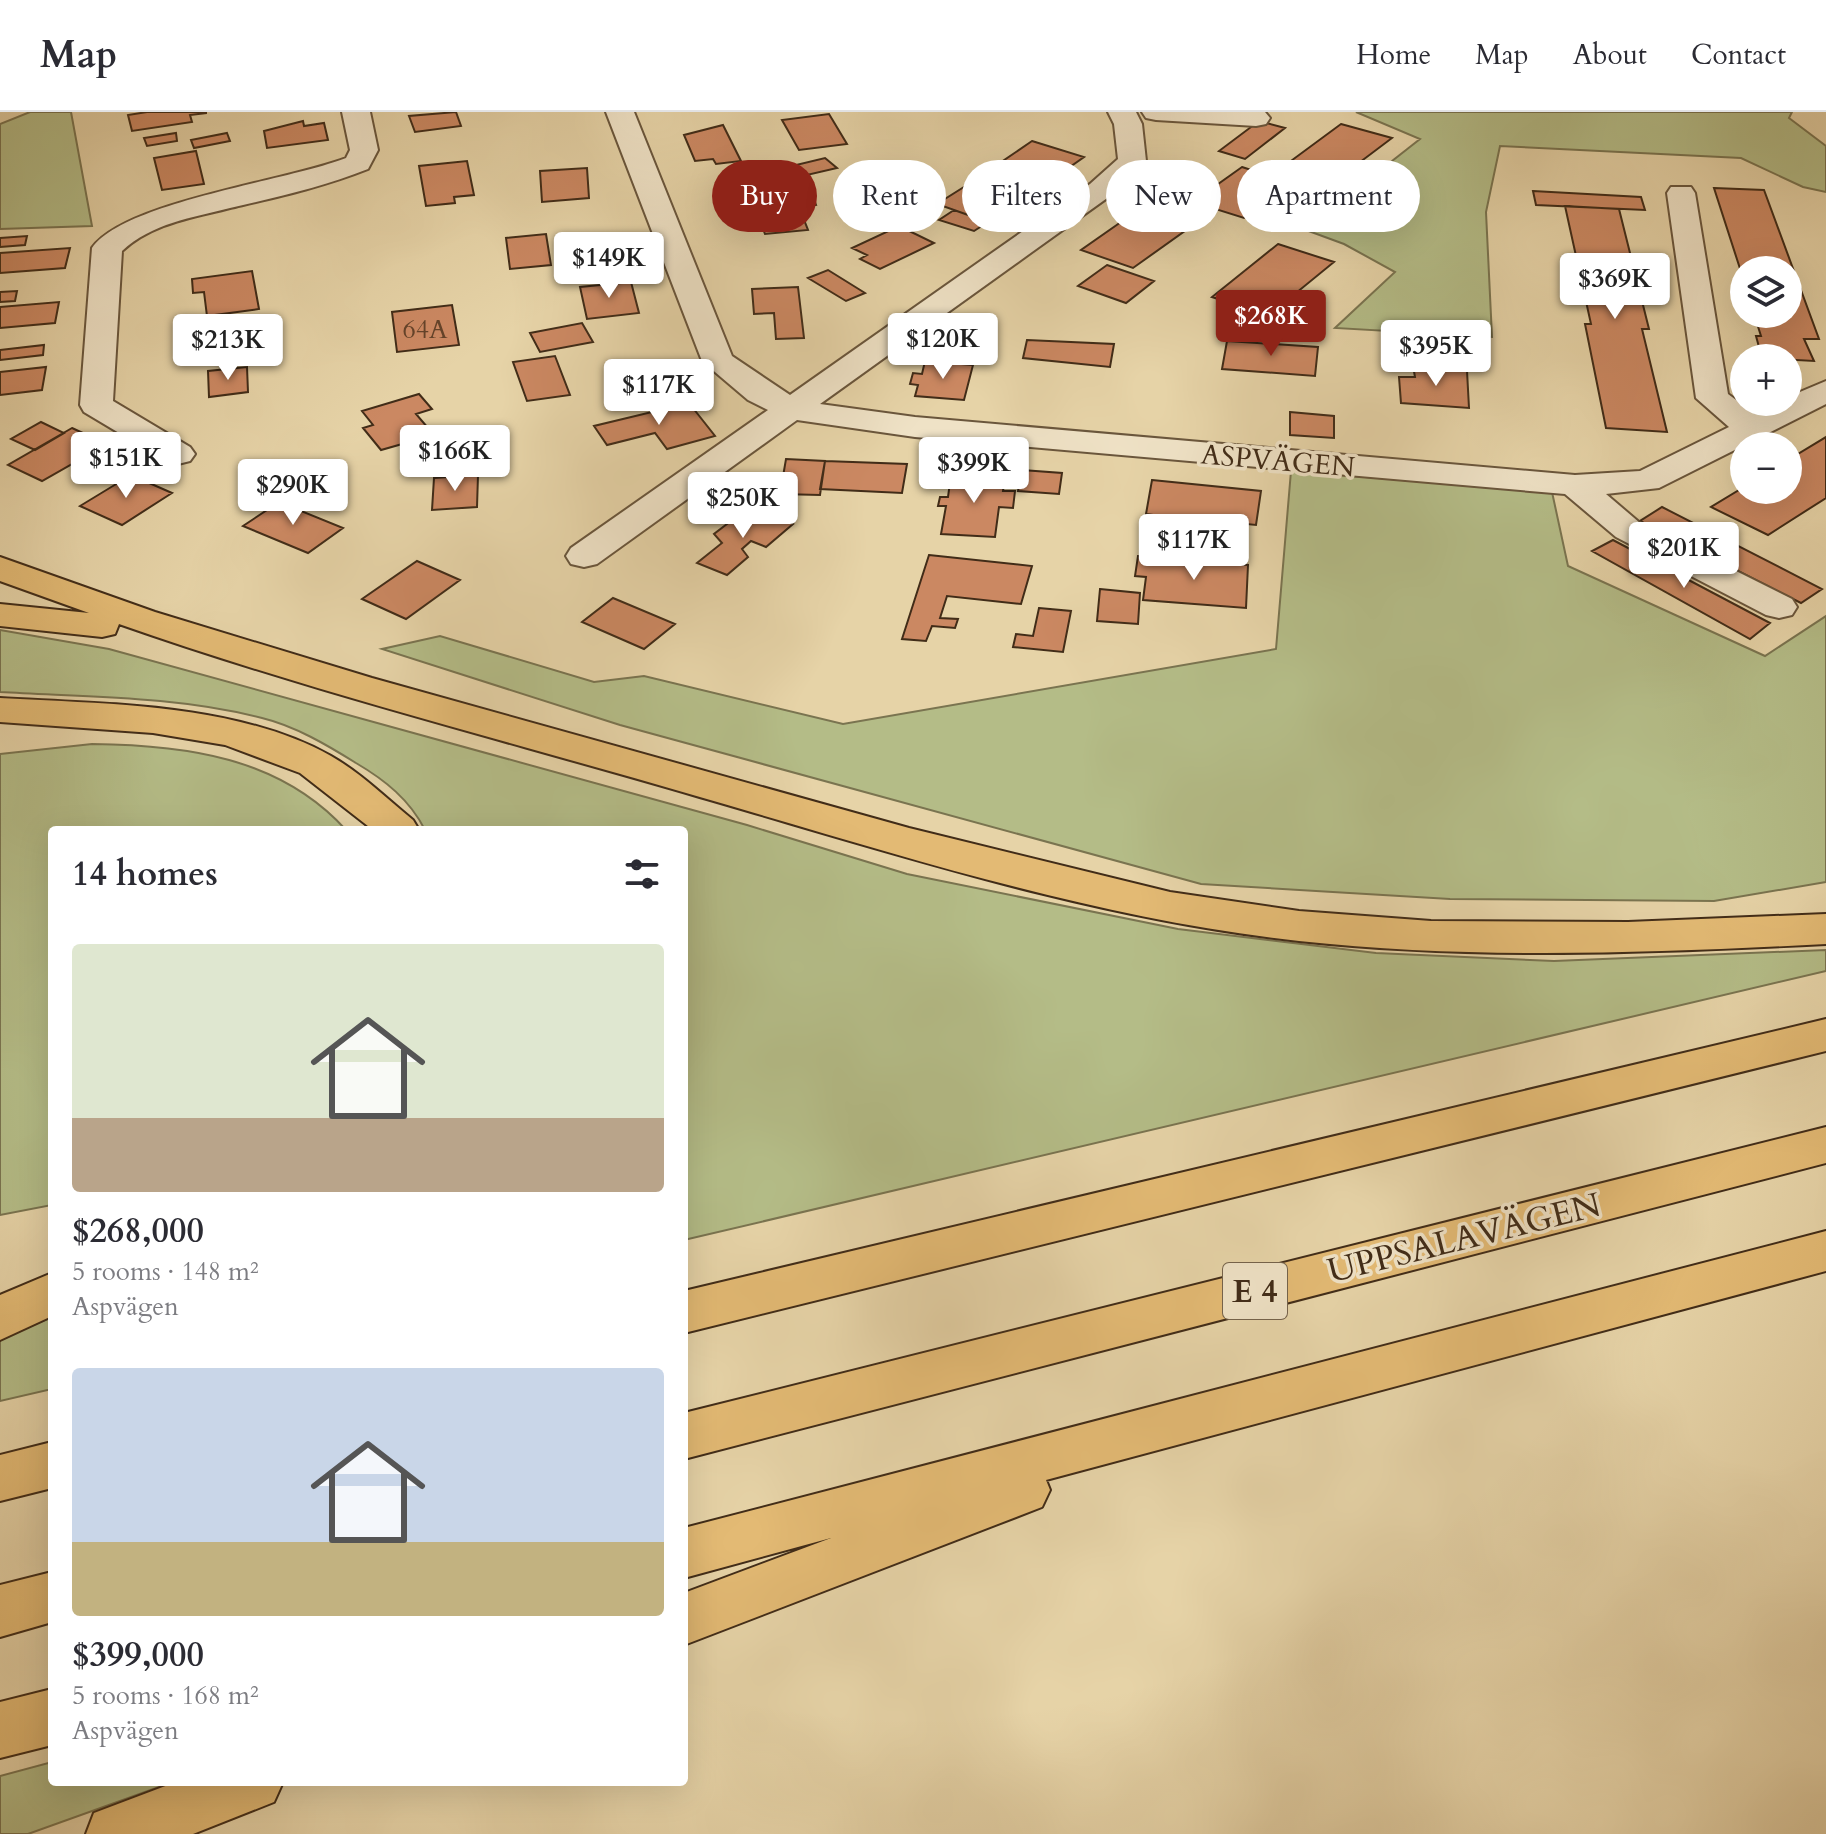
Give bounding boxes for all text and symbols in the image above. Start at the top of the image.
text: Map [40,29,117,81]
text: Home [1356,36,1431,74]
text: Map [1475,36,1529,74]
text: About [1573,36,1647,74]
text: Contact [1691,36,1786,74]
chip: Buy [712,160,817,232]
chip: Rent [833,160,946,232]
chip: Filters [962,160,1090,232]
chip: New [1106,160,1221,232]
chip: Apartment [1237,160,1420,232]
pin: $149K [553,232,665,300]
text: $149K [572,240,646,275]
pin: $369K [1559,253,1671,321]
map controls [1730,256,1802,504]
button: layers [1730,256,1802,328]
text: $369K [1578,261,1652,296]
pin: $268K [1215,290,1327,358]
text: $268K [1234,298,1308,333]
house number: 64A [402,312,448,347]
pin: $120K [887,313,999,381]
pin: $213K [172,314,284,382]
pin: $395K [1380,320,1492,388]
text: $120K [906,321,980,356]
text: $213K [191,322,265,357]
text: $395K [1399,328,1473,363]
button: + [1730,344,1802,416]
pin: $117K [603,359,715,427]
text: $117K [622,367,696,402]
pin: $166K [399,425,511,493]
pin: $151K [70,432,182,500]
button: − [1730,432,1802,504]
text: $166K [418,433,492,468]
street label: ASPVÄGEN [1199,435,1357,487]
pin: $399K [918,437,1030,505]
text: $151K [89,440,163,475]
text: $399K [937,445,1011,480]
pin: $290K [237,459,349,527]
text: $290K [256,467,330,502]
pin: $250K [687,472,799,540]
text: $250K [706,480,780,515]
pin: $117K [1138,514,1250,582]
text: $117K [1157,522,1231,557]
pin: $201K [1628,522,1740,590]
text: $201K [1647,530,1721,565]
text: 14 homes [72,851,218,897]
icon: filters [620,852,664,896]
icon: home [296,996,440,1140]
street label: UPPSALAVÄGEN [1323,1182,1606,1294]
text: $268,000 [72,1208,204,1254]
text: 5 rooms · 148 m² [72,1254,259,1289]
road number: E 4 [1223,1263,1287,1319]
text: Aspvägen [72,1289,179,1324]
icon: home [296,1420,440,1564]
text: $399,000 [72,1632,204,1678]
text: 5 rooms · 168 m² [72,1678,259,1713]
text: Aspvägen [72,1713,179,1748]

